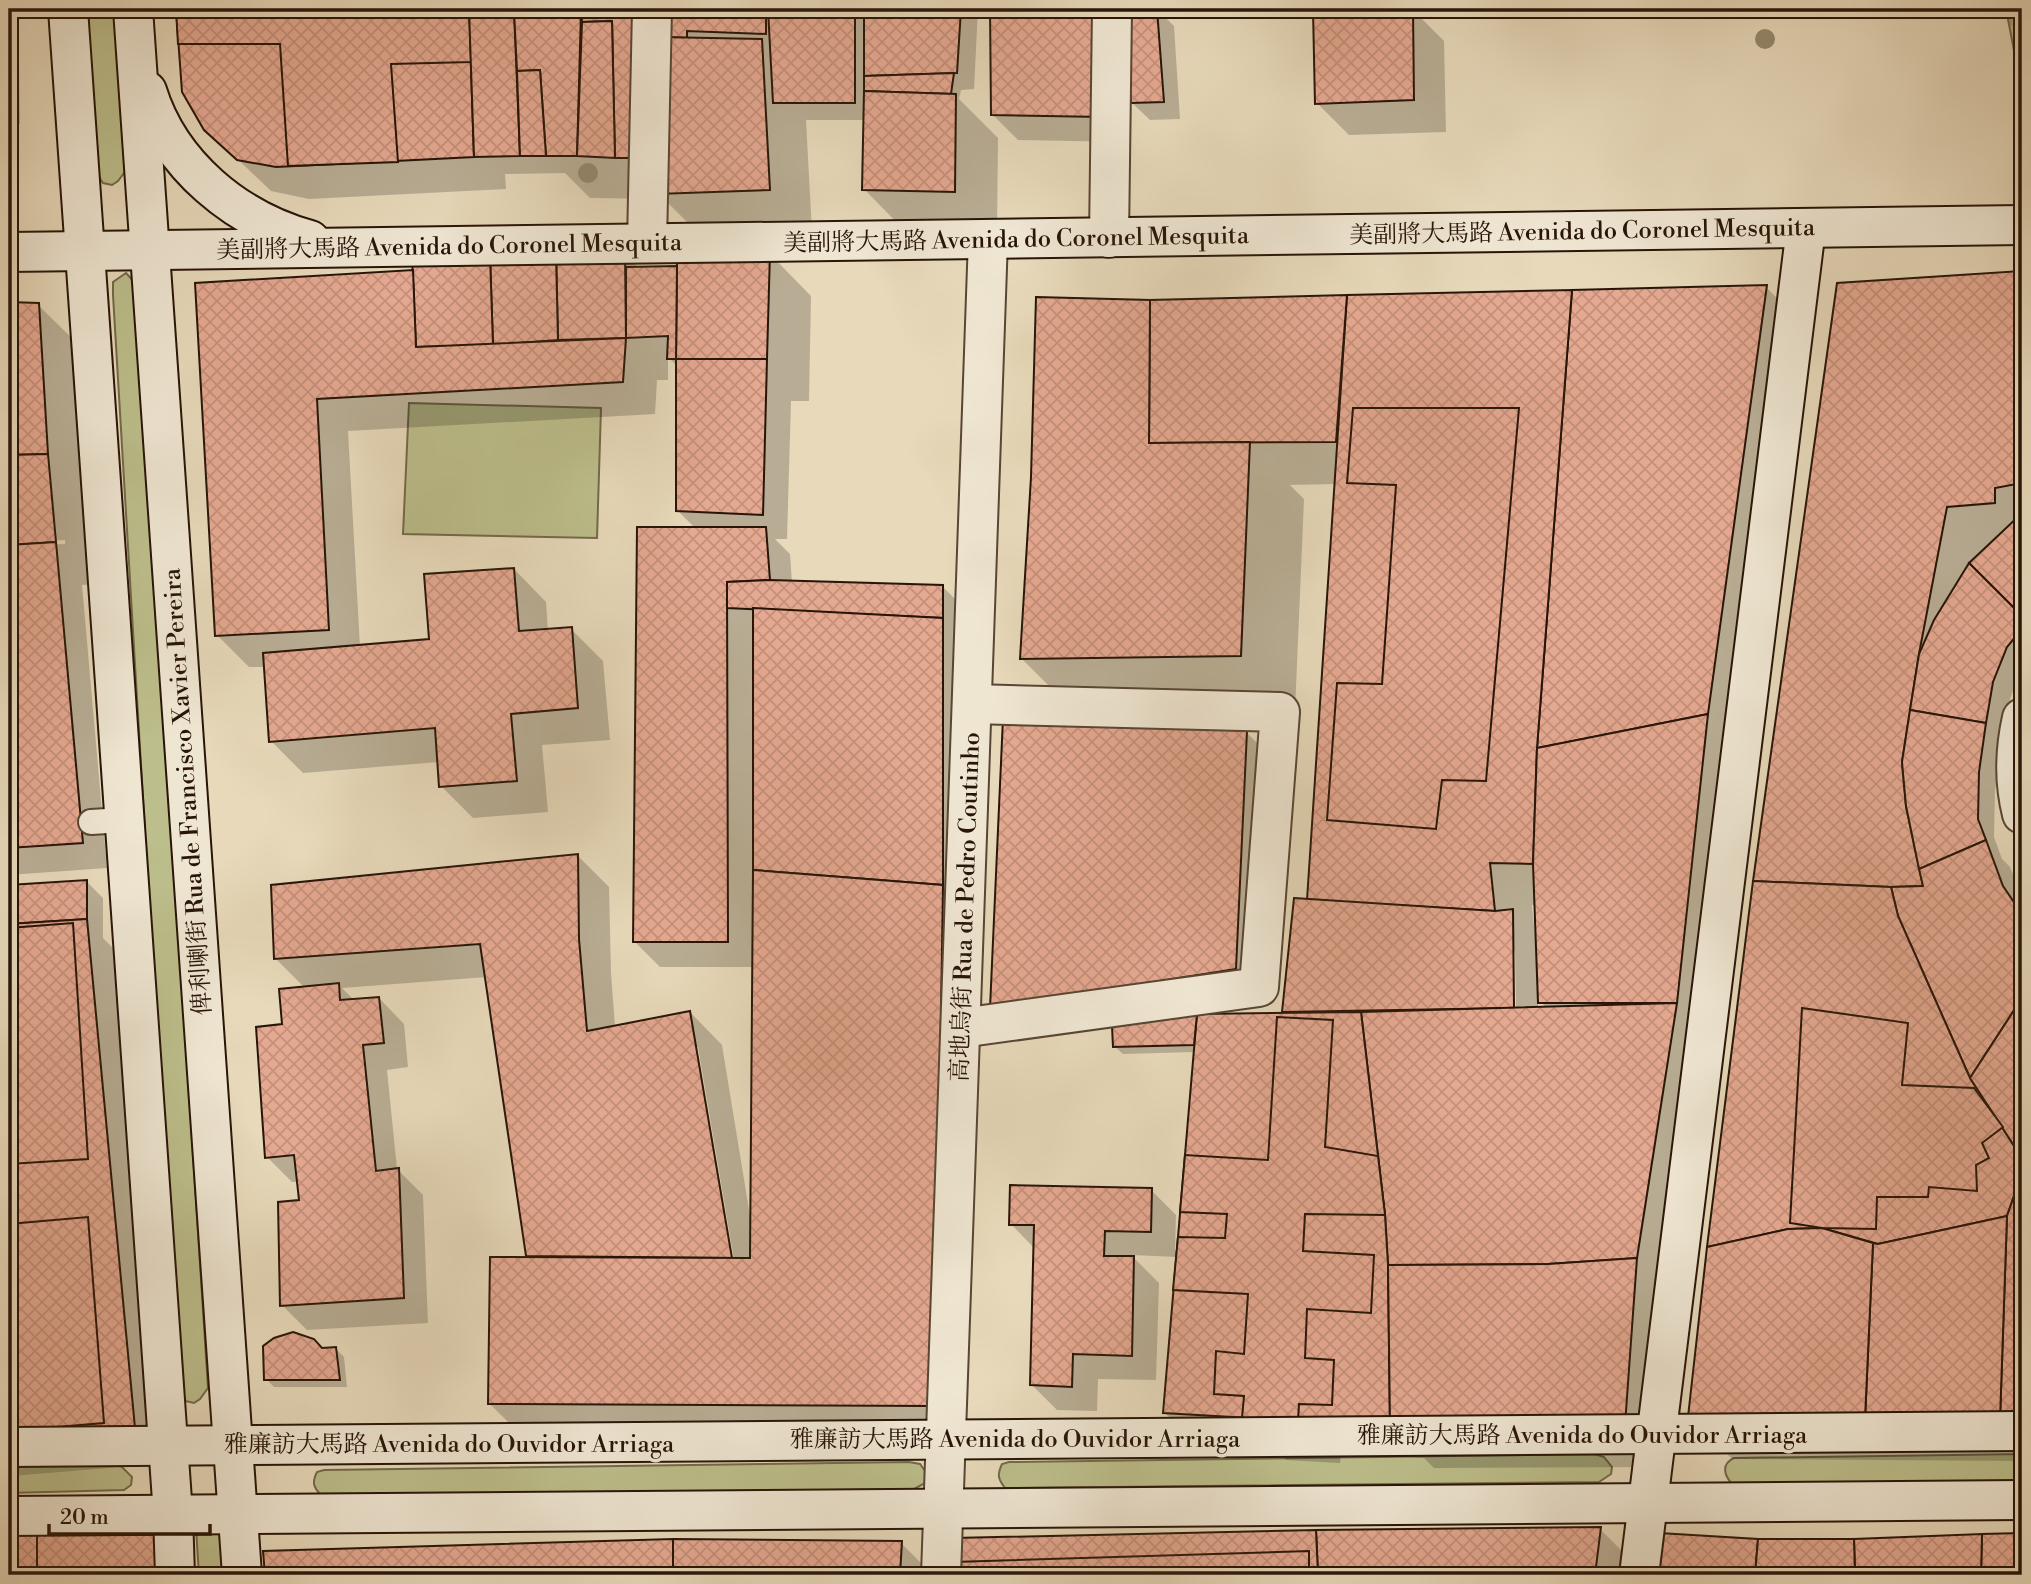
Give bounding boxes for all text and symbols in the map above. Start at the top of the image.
street label: 美副將大馬路 Avenida do Coronel Mesquita [1349,213,1816,251]
street label: 美副將大馬路 Avenida do Coronel Mesquita [783,221,1250,259]
street label: 美副將大馬路 Avenida do Coronel Mesquita [216,228,683,266]
street label: 俾利喇街 Rua de Francisco Xavier Pereira [157,567,219,1016]
street label: 高地烏街 Rua de Pedro Coutinho [945,731,987,1083]
street label: 雅廉訪大馬路 Avenida do Ouvidor Arriaga [1357,1421,1808,1451]
street label: 雅廉訪大馬路 Avenida do Ouvidor Arriaga [790,1425,1241,1455]
street label: 雅廉訪大馬路 Avenida do Ouvidor Arriaga [224,1430,675,1460]
scale bar [49,1493,210,1537]
text: 20 m [60,1505,109,1531]

